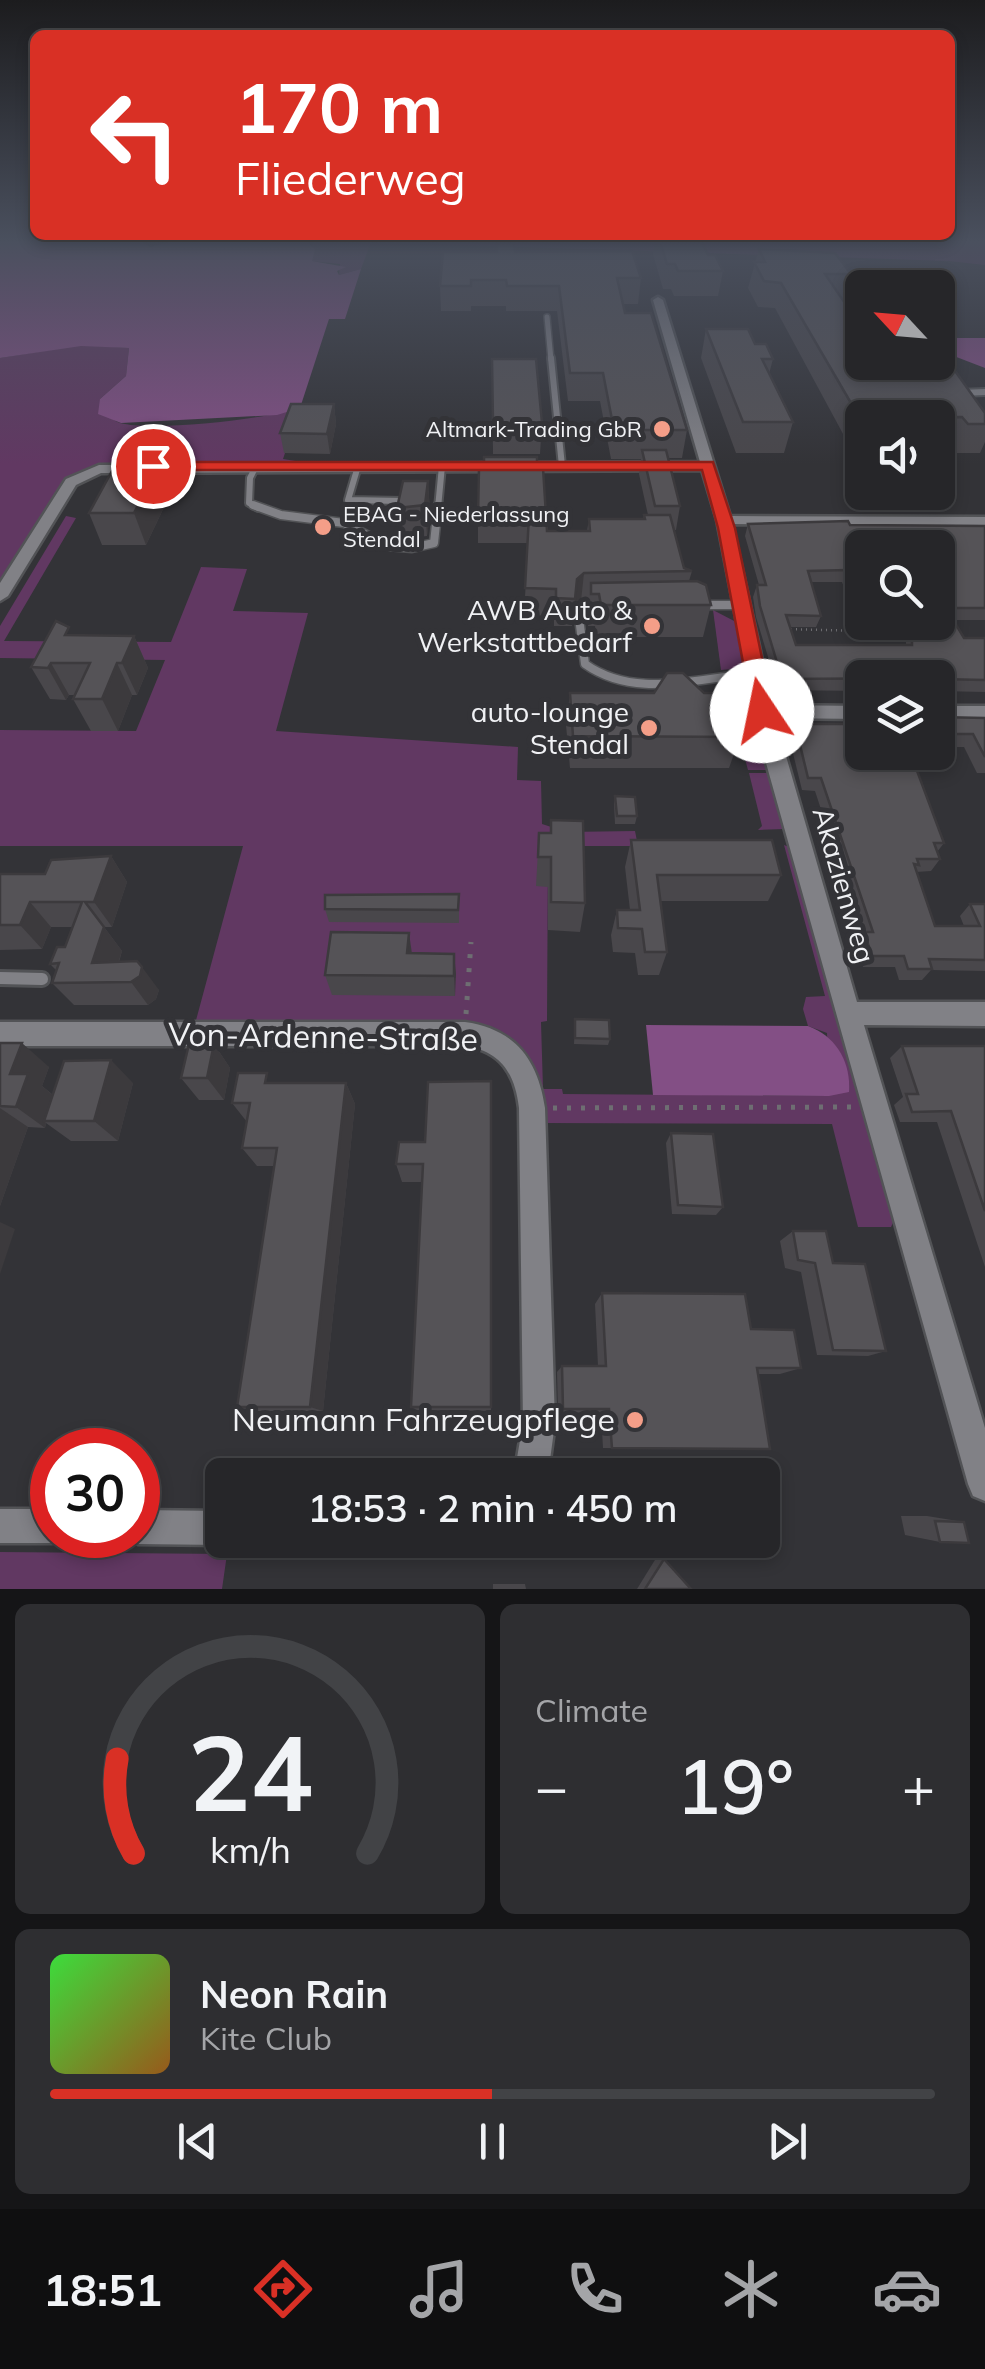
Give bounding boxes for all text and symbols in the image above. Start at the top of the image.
text: 170 m [235,63,443,151]
icon: left [70,70,200,200]
text: Fliederweg [235,150,466,206]
north arrow [845,270,955,380]
map controls [845,270,955,770]
button: sound [845,400,955,510]
place label: Altmark-Trading GbR [426,415,642,443]
marker: Altmark-Trading GbR [651,418,673,440]
pin [111,424,196,509]
icon: arrive [126,439,181,494]
place label: EBAG - Niederlassung Stendal [343,500,570,553]
marker: EBAG - Niederlassung Stendal [312,516,334,538]
button: search [845,530,955,640]
place label: AWB Auto & Werkstattbedarf [417,592,633,659]
marker: AWB Auto & Werkstattbedarf [641,615,663,637]
position arrow [710,659,814,763]
button: layers [845,660,955,770]
place label: auto-lounge Stendal [471,694,629,761]
marker: auto-lounge Stendal [638,717,660,739]
street label: Akazienweg [806,803,883,967]
street label: Von-Ardenne-Straße [168,1013,478,1059]
place label: Neumann Fahrzeugpflege [232,1399,615,1439]
marker: Neumann Fahrzeugpflege [624,1409,646,1431]
speed limit sign: 30 [30,1428,160,1558]
text: 18:53 · 2 min · 450 m [307,1484,678,1532]
text: Climate [535,1690,648,1730]
text: 24 [188,1706,312,1837]
text: 19° [676,1739,794,1833]
text: − [535,1752,568,1821]
text: + [902,1752,935,1821]
text: km/h [210,1827,290,1872]
text: Neon Rain [200,1970,388,2018]
text: Kite Club [200,2018,332,2058]
icon: previous [170,2114,225,2169]
icon: pause [465,2114,520,2169]
icon: next [760,2114,815,2169]
icon: directions [248,2254,318,2324]
icon: music [404,2254,474,2324]
icon: phone [560,2254,630,2324]
icon: climate [716,2254,786,2324]
icon: car [872,2254,942,2324]
text: 18:51 [43,2261,162,2317]

